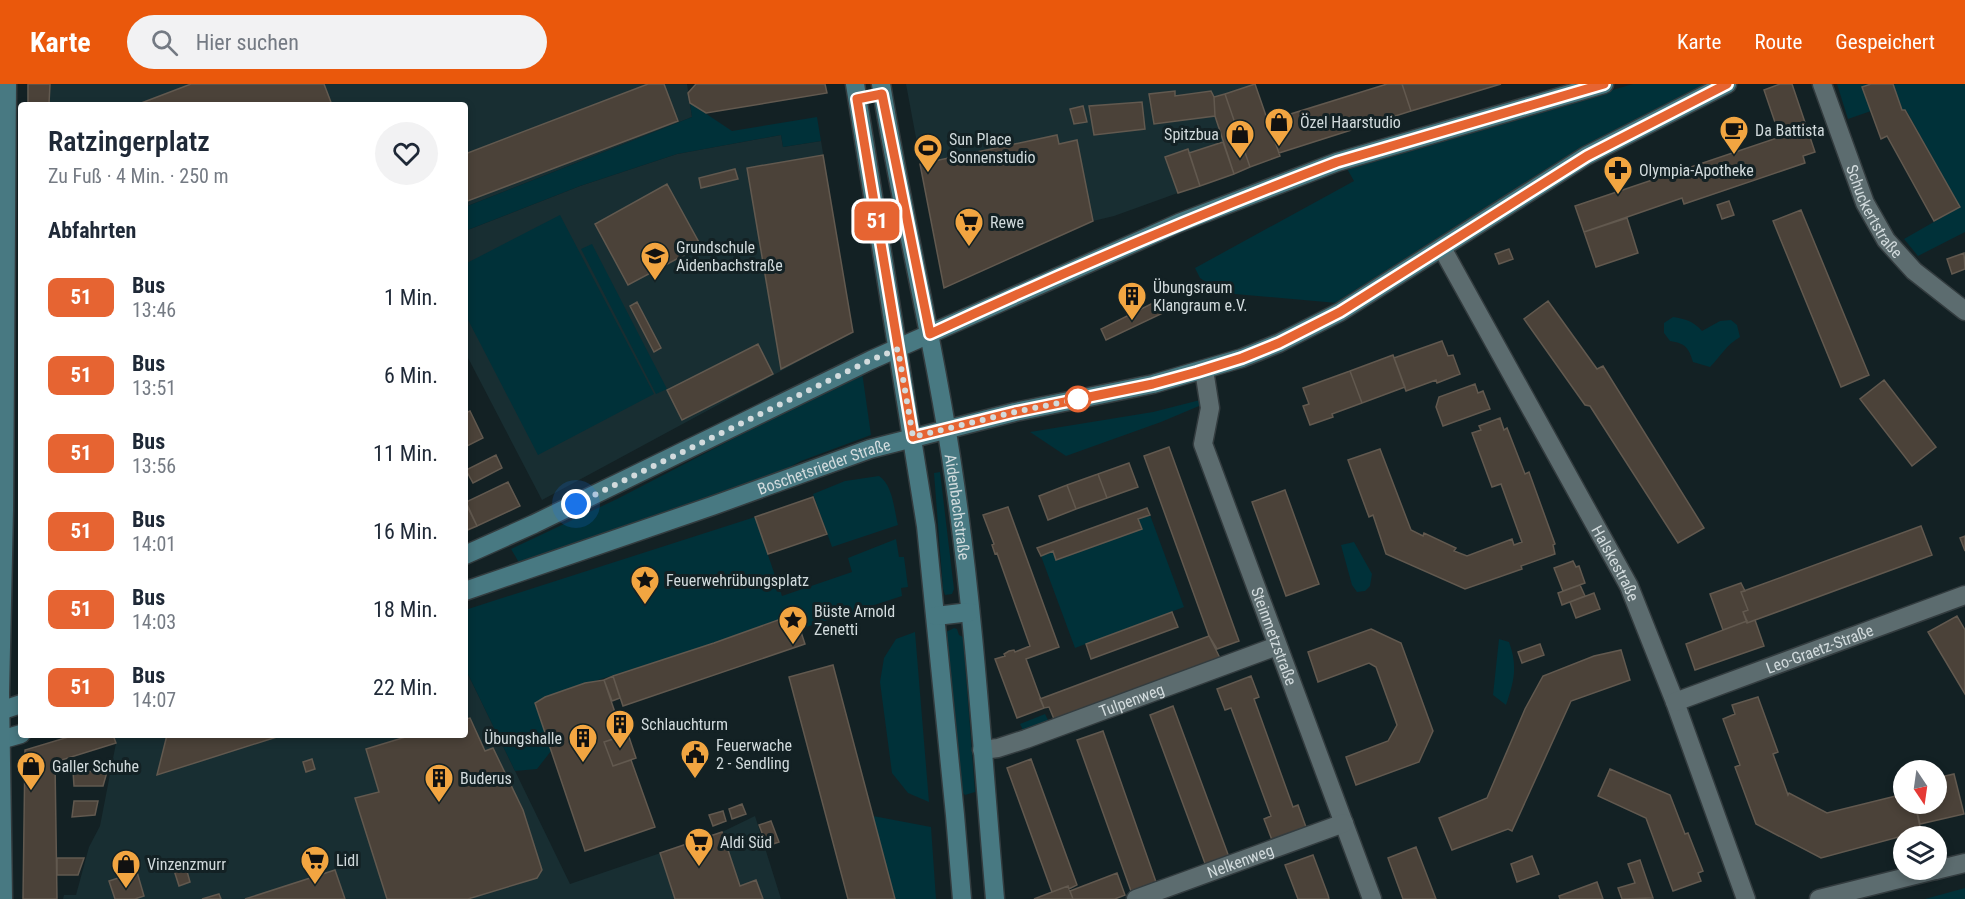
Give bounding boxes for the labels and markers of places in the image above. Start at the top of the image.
shop icon: Özel Haarstudio [1263,106,1295,148]
place label: Özel Haarstudio [1300,113,1401,132]
cafe icon: Da Battista [1718,114,1750,156]
shop icon: Spitzbua [1224,118,1256,160]
place label: Da Battista [1755,121,1825,140]
place label: Spitzbua [1164,125,1219,144]
place label: Sun Place Sonnenstudio [949,130,1035,167]
sports icon: Sun Place Sonnenstudio [912,132,944,174]
pharmacy icon: Olympia-Apotheke [1602,154,1634,196]
place label: Olympia-Apotheke [1639,161,1754,180]
supermarket icon: Rewe [953,206,985,248]
place label: Rewe [990,213,1024,232]
place label: Grundschule Aidenbachstraße [676,238,783,275]
school or university icon: Grundschule Aidenbachstraße [639,240,671,282]
place label: Übungsraum Klangraum e.V. [1153,278,1248,315]
building icon: Übungsraum Klangraum e.V. [1116,280,1148,322]
unlabelled marker [1065,386,1091,412]
place icon: Feuerwehrübungsplatz [629,564,661,606]
place label: Feuerwehrübungsplatz [666,571,809,590]
place label: Büste Arnold Zenetti [814,602,895,639]
place icon: Büste Arnold Zenetti [777,604,809,646]
building icon: Schlauchturm [604,708,636,750]
place label: Schlauchturm [641,715,728,734]
building icon: Übungshalle [567,722,599,764]
place label: Übungshalle [484,729,562,748]
place label: Feuerwache 2 - Sendling [716,736,792,773]
public building icon: Feuerwache 2 - Sendling [679,738,711,780]
shop icon: Galler Schuhe [15,750,47,792]
place label: Galler Schuhe [52,757,139,776]
building icon: Buderus [423,762,455,804]
place label: Buderus [460,769,512,788]
supermarket icon: Aldi Süd [683,826,715,868]
place label: Aldi Süd [720,833,772,852]
supermarket icon: Lidl [299,844,331,886]
shop icon: Vinzenzmurr [110,848,142,890]
place label: Lidl [336,851,359,870]
place label: Vinzenzmurr [147,855,226,874]

